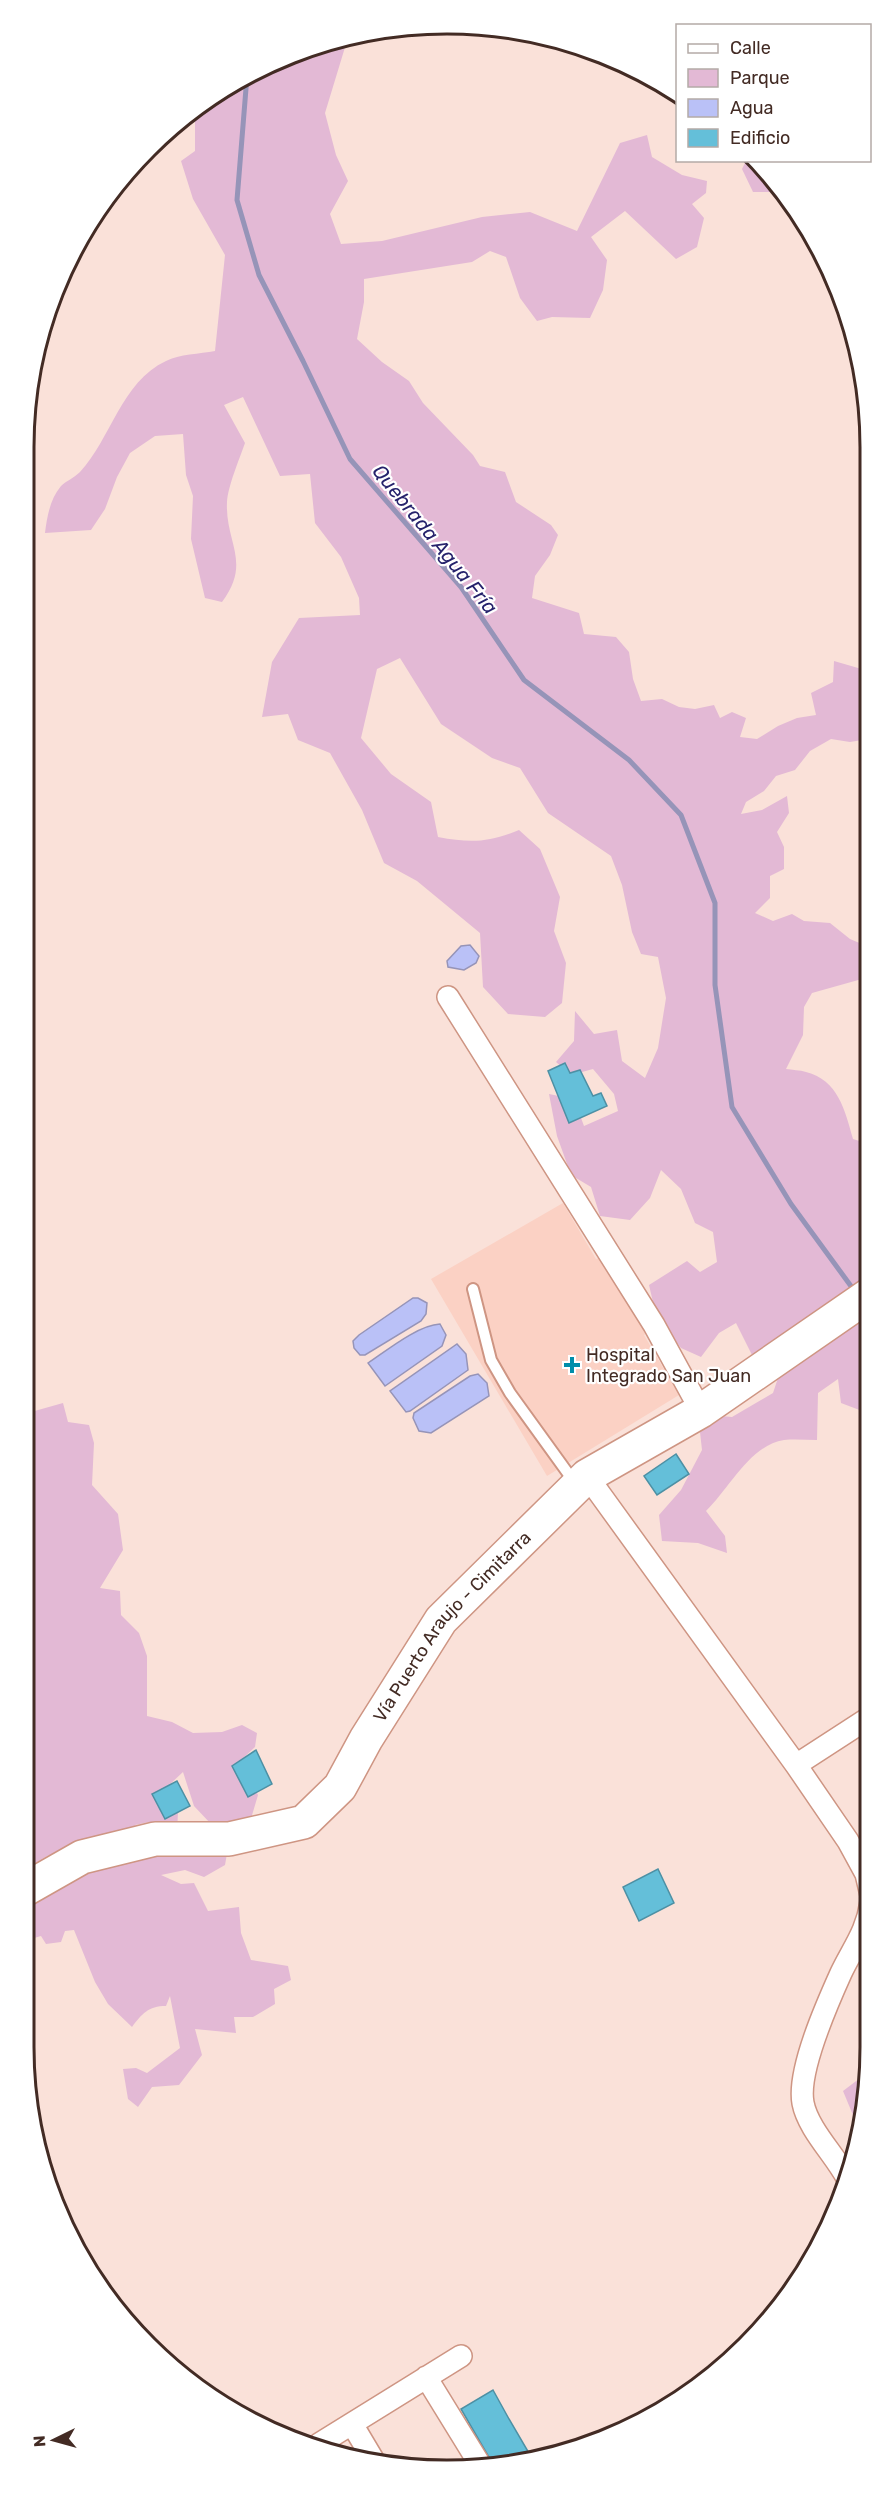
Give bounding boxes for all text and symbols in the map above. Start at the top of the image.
legend [676,24,871,162]
text: Calle [730,37,771,59]
text: Parque [730,67,790,89]
text: Agua [730,97,773,119]
text: Edificio [730,127,790,149]
water label: Quebrada Agua Fría [367,459,503,619]
place label: Hospital Integrado San Juan [586,1344,751,1387]
marker: Hospital Integrado San Juan [563,1356,581,1374]
street label: Vía Puerto Araujo - Cimitarra [369,1527,536,1726]
north arrow [24,2410,84,2470]
text: N [30,2435,50,2448]

